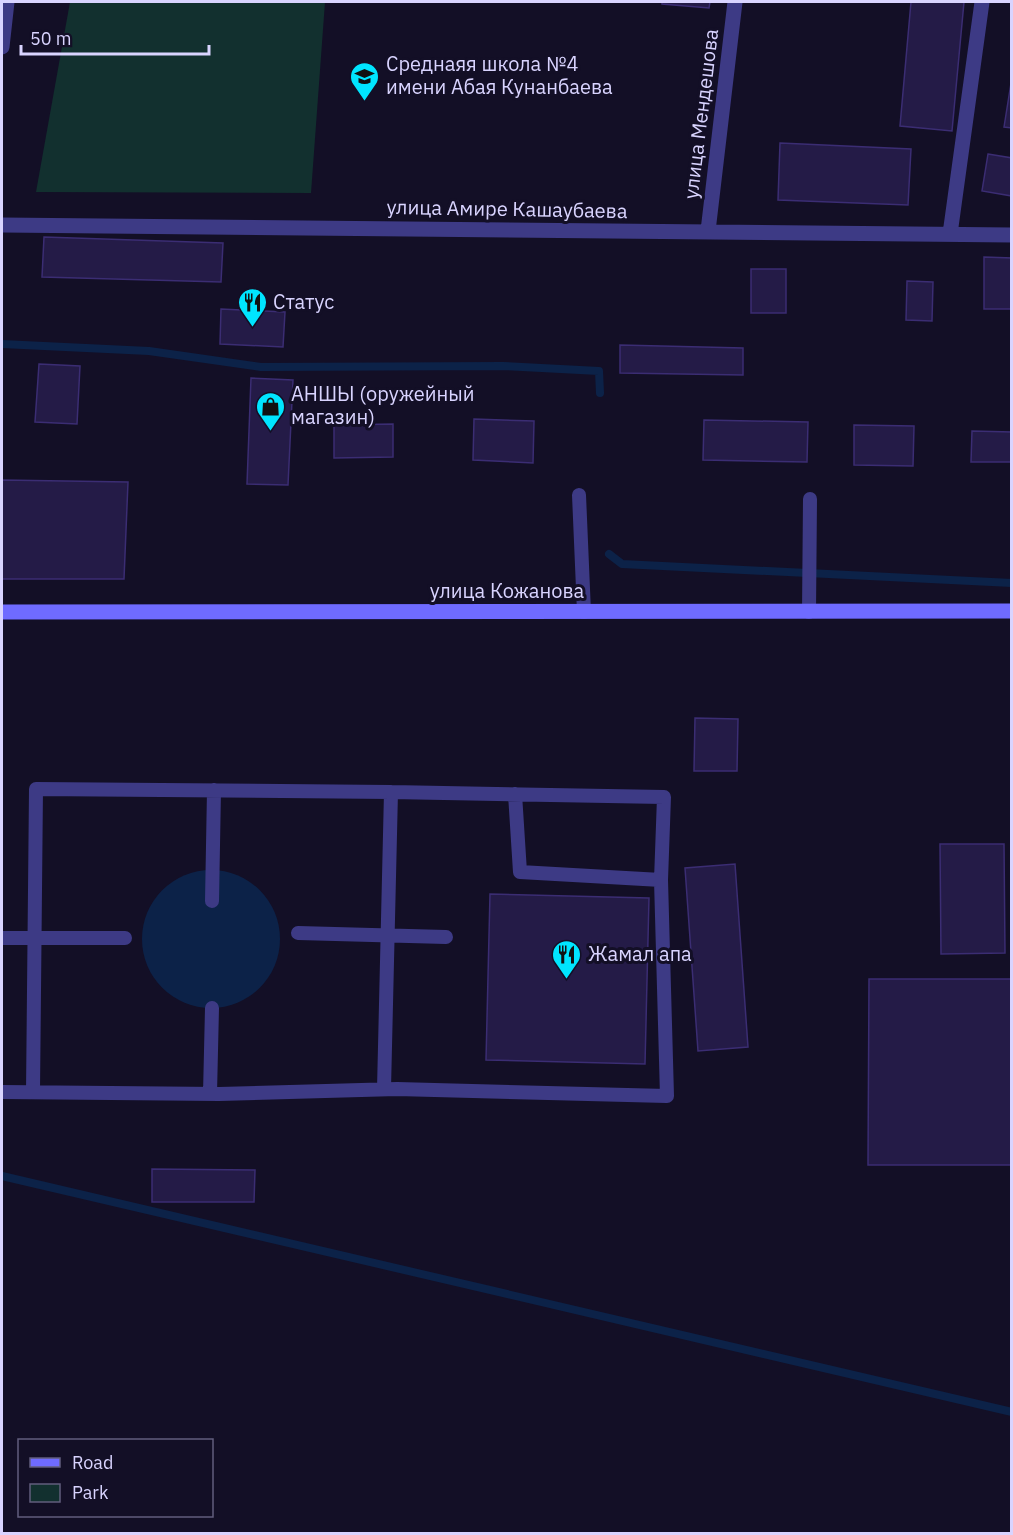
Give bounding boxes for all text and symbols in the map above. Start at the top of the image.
scale bar [21,18,208,56]
text: 50 m [30,27,72,50]
street label: улица Мендешова [677,27,724,200]
place label: Среднаяя школа №4 имени Абая Кунанбаева [386,50,613,100]
school or university icon: Среднаяя школа №4 имени Абая Кунанбаева [349,60,381,102]
street label: улица Амире Кашаубаева [386,193,628,224]
restaurant icon: Статус [236,286,268,328]
place label: Статус [273,288,334,315]
place label: АНШЫ (оружейный магазин) [291,380,475,430]
shop icon: АНШЫ (оружейный магазин) [254,390,286,432]
street label: улица Кожанова [430,577,584,604]
restaurant icon: Жамал апа [551,938,583,980]
place label: Жамал апа [588,940,692,967]
legend [18,1439,213,1517]
text: Road [72,1451,113,1474]
text: Park [72,1481,109,1504]

